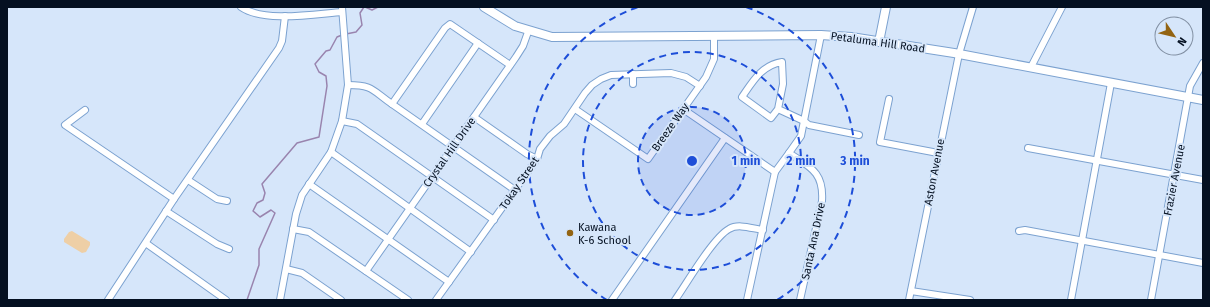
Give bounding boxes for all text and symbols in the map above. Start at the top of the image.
north arrow [1154,16,1194,56]
street label: Petaluma Hill Road [830,29,926,56]
text: N [1174,35,1189,48]
street label: Breeze Way [649,100,692,154]
street label: Crystal Hill Drive [420,115,478,190]
street label: Aston Avenue [922,138,947,206]
street label: Frazier Avenue [1161,143,1188,217]
street label: Tokay Street [497,154,542,212]
centre of rings [685,154,699,168]
text: 1 min [732,154,760,168]
text: 2 min [786,154,816,168]
text: 3 min [839,154,870,168]
street label: Santa Ana Drive [799,201,828,281]
place label: Kawana K-6 School [578,221,631,247]
marker: Kawana K-6 School [565,228,575,238]

